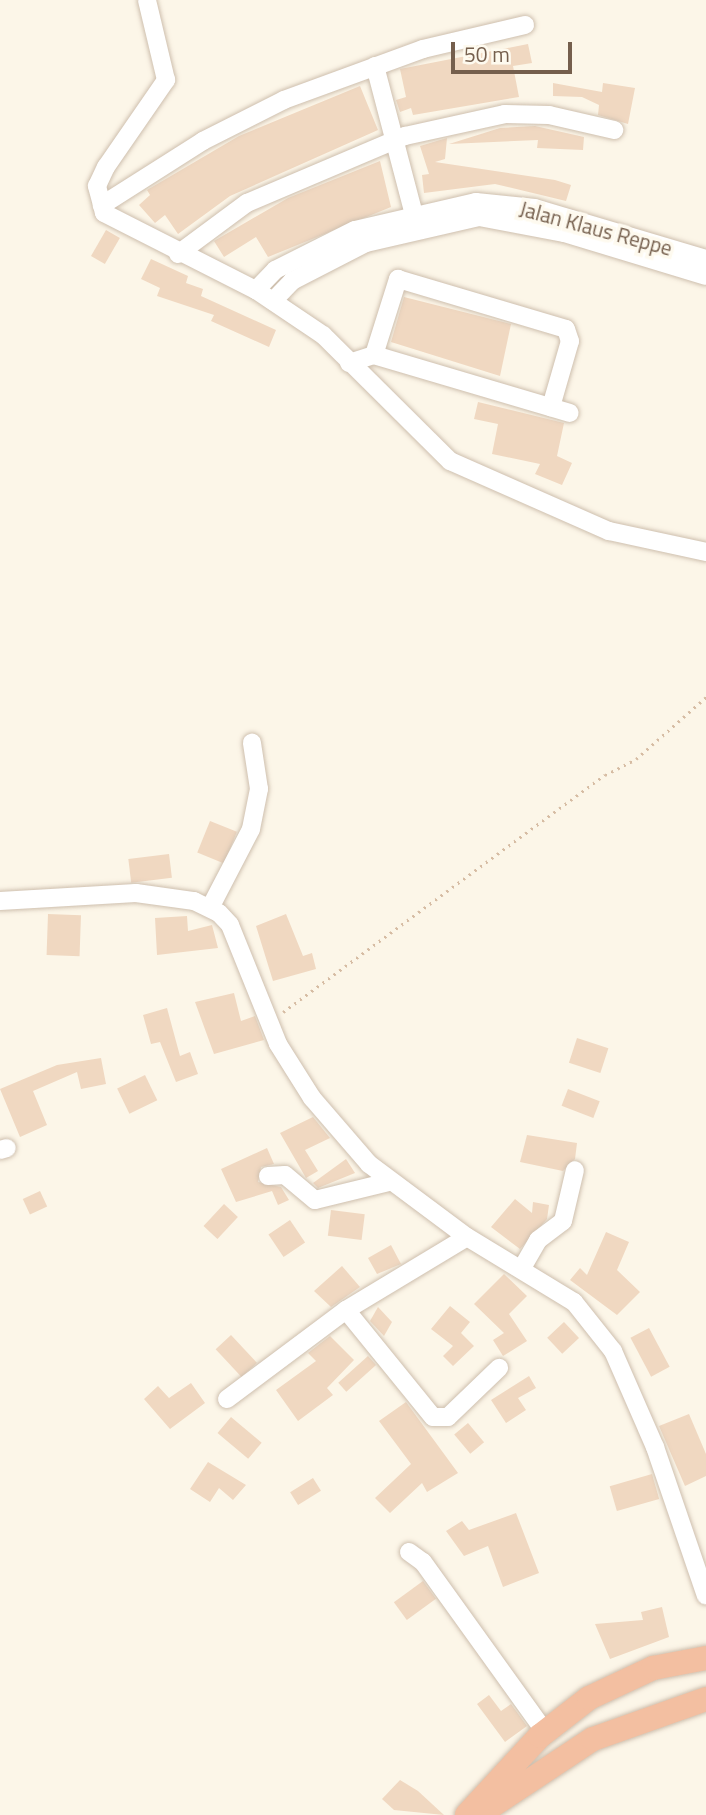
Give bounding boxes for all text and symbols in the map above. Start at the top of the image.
scale bar [454,28,575,72]
text: 50 m [464,38,510,70]
street label: Jalan Klaus Reppe [517,196,675,260]

